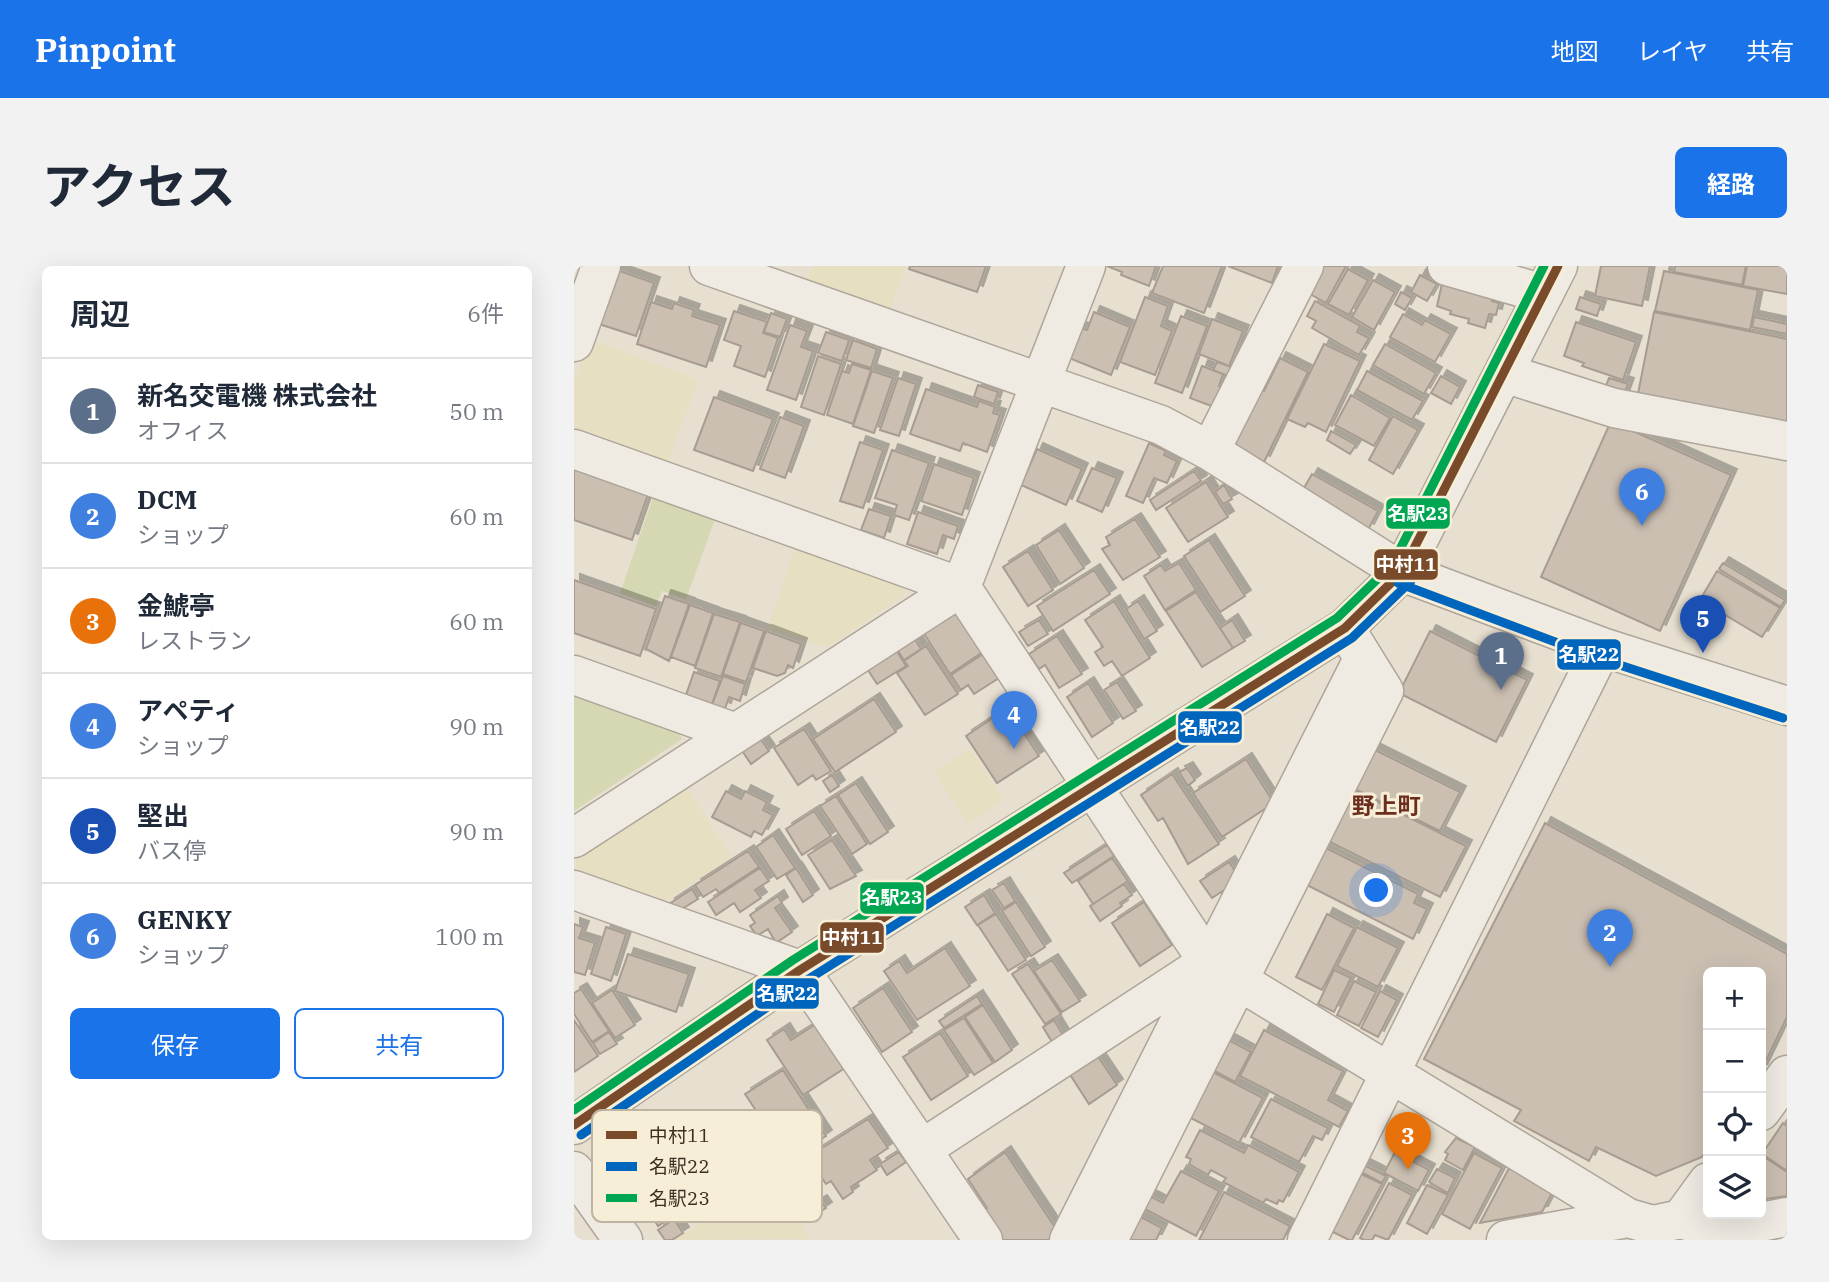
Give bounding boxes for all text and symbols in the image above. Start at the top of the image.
text: Pinpoint [35,28,176,71]
text: 地図 [1551,35,1599,67]
text: レイヤ [1637,35,1708,67]
text: 共有 [1746,35,1794,67]
button: 経路 [1675,147,1787,218]
text: アクセス [42,154,236,217]
text: 周辺 [70,294,130,333]
text: 6件 [467,298,504,328]
text: 新名交電機 株式会社 [137,378,377,412]
text: 1 [86,396,100,426]
text: 50 m [449,396,504,426]
text: オフィス [137,415,229,445]
pin: 6 [1619,468,1665,526]
text: DCM [137,482,197,516]
line badge: 名駅23 [1385,497,1451,530]
text: 2 [86,501,100,531]
text: 60 m [449,501,504,531]
text: 名駅23 [1388,501,1448,525]
text: ショップ [137,519,229,549]
line badge: 中村11 [1373,548,1439,581]
text: 中村11 [1376,552,1436,576]
text: 金鯱亭 [137,588,215,622]
pin: 5 [1680,595,1726,653]
text: 3 [86,606,100,636]
text: 60 m [449,606,504,636]
text: レストラン [137,625,252,655]
pin: 1 [1478,632,1524,690]
line badge: 名駅22 [1556,638,1622,671]
text: 名駅22 [1559,642,1619,666]
pin: 4 [991,691,1037,749]
text: アペティ [137,693,239,727]
line badge: 名駅22 [1177,710,1243,744]
text: 4 [86,711,100,741]
text: 90 m [449,711,504,741]
text: 名駅22 [1180,715,1240,739]
text: ショップ [137,730,229,760]
district label: 野上町 [1352,790,1421,820]
text: 堅出 [137,798,189,832]
text: 5 [86,816,100,846]
text: 90 m [449,816,504,846]
text: バス停 [137,835,206,865]
your location [1359,873,1393,907]
line badge: 名駅23 [859,881,925,915]
text: 名駅23 [862,885,922,909]
text: GENKY [137,902,232,936]
pin: 2 [1587,909,1633,967]
text: 6 [86,921,100,951]
text: 100 m [435,921,504,951]
line badge: 中村11 [819,921,885,954]
text: 中村11 [822,925,882,949]
text: ショップ [137,939,229,969]
map controls [1703,967,1766,1219]
button: + [1703,967,1766,1030]
line badge: 名駅22 [754,977,820,1010]
text: 名駅22 [757,981,817,1005]
button: 保存 [70,1008,280,1079]
button: 共有 [294,1008,504,1079]
button: − [1703,1030,1766,1093]
button: locate [1703,1093,1766,1156]
legend [592,1110,822,1222]
pin: 3 [1385,1112,1431,1170]
text: 中村11 [649,1123,710,1147]
text: 名駅22 [649,1154,710,1178]
button: layers [1703,1156,1766,1219]
text: 名駅23 [649,1186,710,1210]

